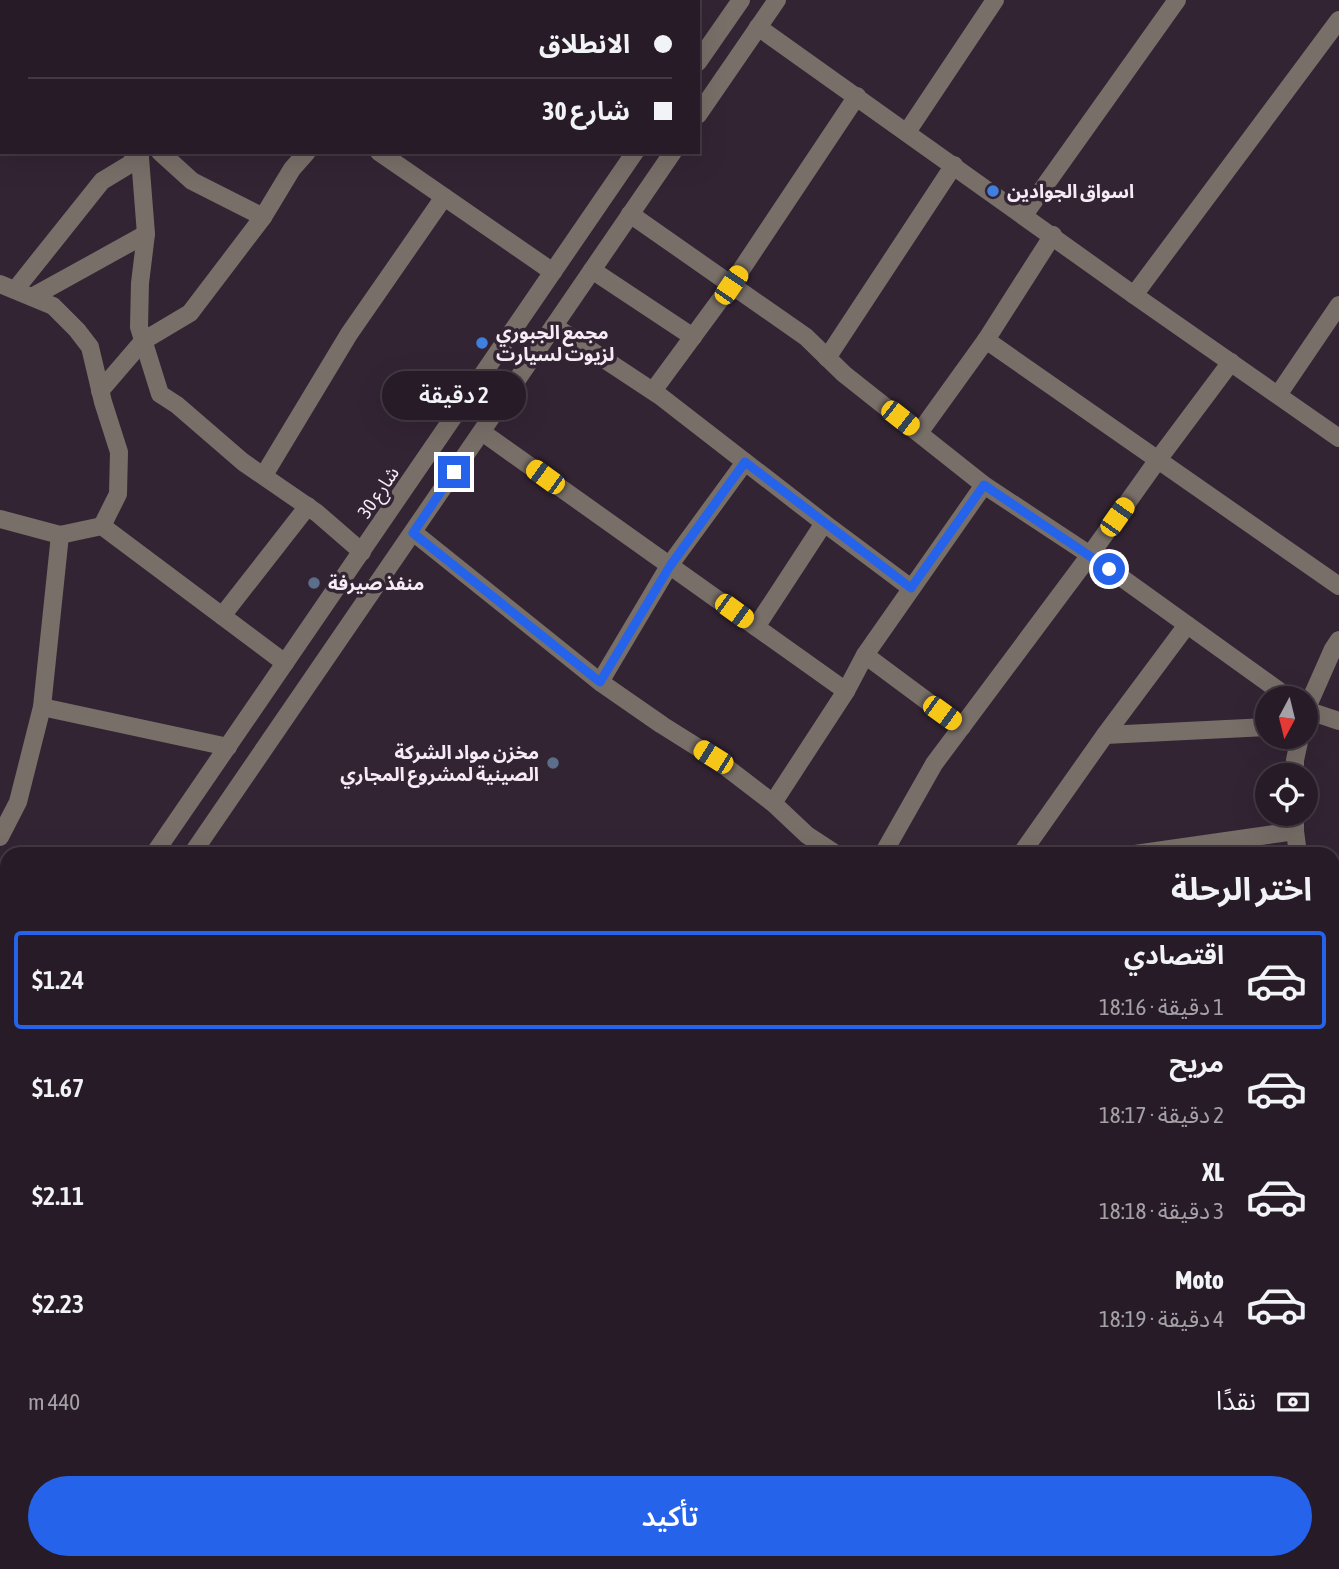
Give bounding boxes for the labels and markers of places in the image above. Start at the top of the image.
place label: اسواق الجوادين [1007,180,1134,202]
marker: اسواق الجوادين [985,183,1001,199]
place label: مجمع الجبوري لزيوت لسيارت [496,321,615,366]
marker: مجمع الجبوري لزيوت لسيارت [474,335,490,351]
place label: منفذ صيرفة [328,572,424,595]
marker: منفذ صيرفة [306,575,322,591]
place label: مخزن مواد الشركة الصينية لمشروع المجاري [340,741,539,789]
marker: مخزن مواد الشركة الصينية لمشروع المجاري [545,755,561,771]

